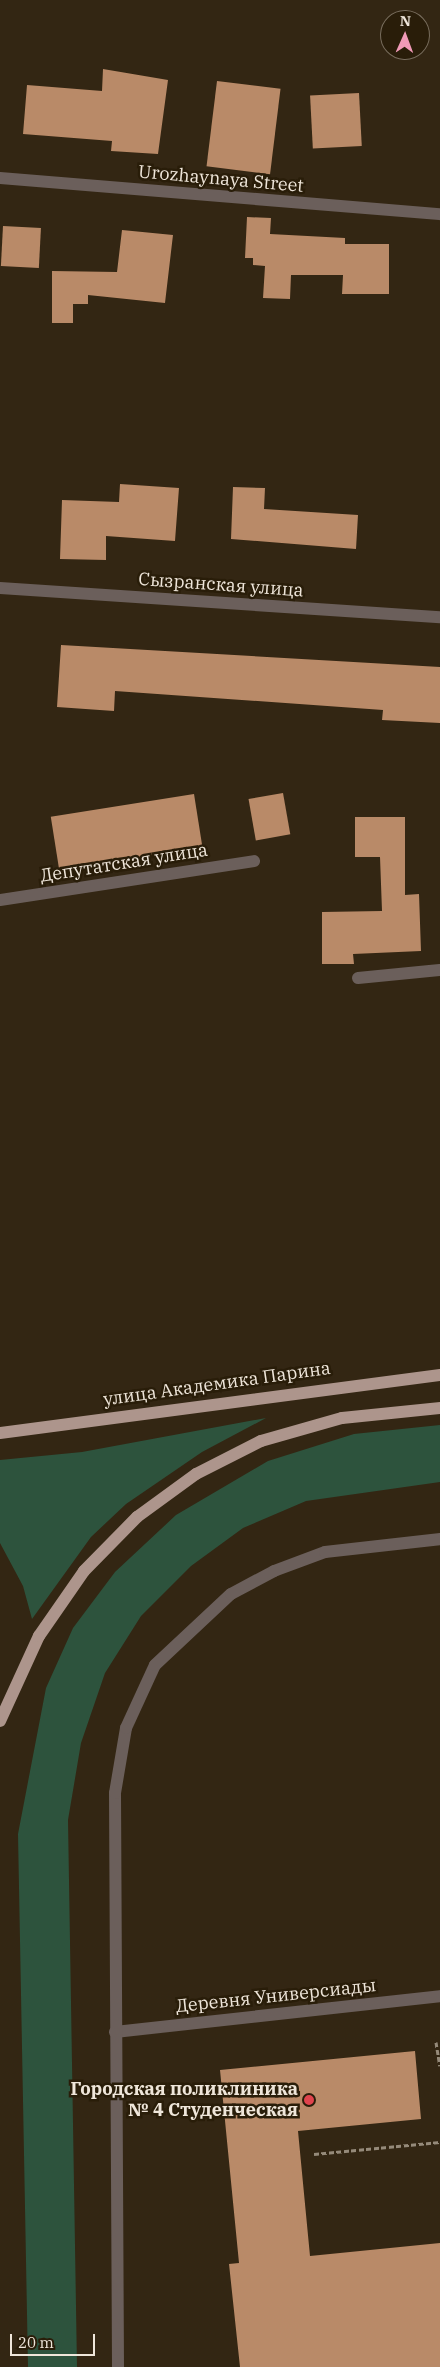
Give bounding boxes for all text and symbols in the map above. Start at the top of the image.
north arrow [380,10,430,60]
text: N [400,12,411,30]
street label: Urozhaynaya Street [137,161,305,197]
street label: Сызранская улица [138,568,304,602]
street label: Депутатская улица [39,839,209,887]
street label: улица Академика Парина [102,1357,332,1411]
street label: Деревня Универсиады [175,1975,377,2017]
place label: Городская поликлиника № 4 Студенческая [70,2079,298,2122]
marker: Городская поликлиника № 4 Студенческая [302,2093,316,2107]
scale bar [12,2324,98,2356]
text: 20 m [18,2333,54,2352]

